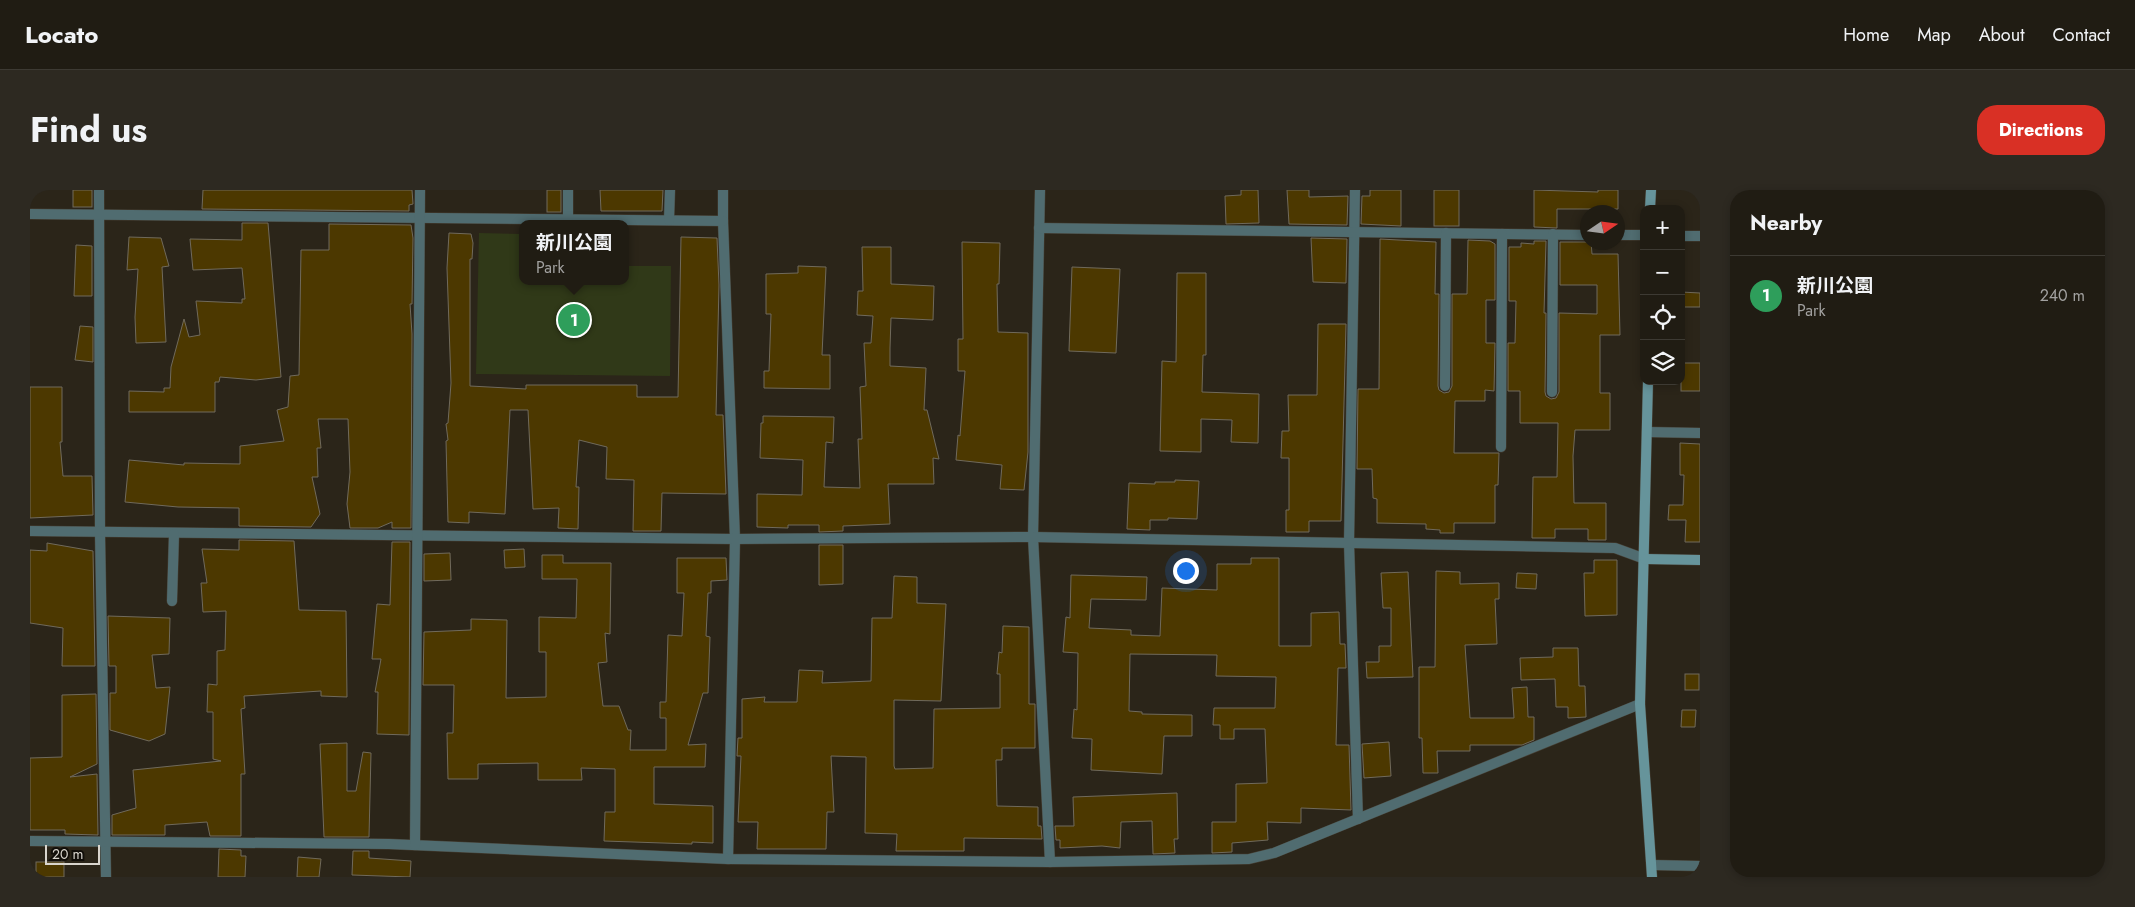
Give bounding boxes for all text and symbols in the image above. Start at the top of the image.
text: Locato [25,17,98,52]
text: Home [1843,22,1889,48]
text: Map [1917,22,1951,48]
text: About [1979,22,2024,48]
text: Contact [2052,22,2110,48]
text: Find us [30,105,147,155]
button: Directions [1977,105,2105,155]
north arrow [1580,205,1625,250]
map controls [1640,205,1685,385]
button: + [1640,205,1685,250]
text: Nearby [1750,208,1822,238]
popup [519,220,629,285]
text: 新川公園 [536,229,612,256]
button: − [1640,250,1685,295]
text: Park [536,256,565,279]
text: 新川公園 [1797,272,1873,299]
text: 1 [1762,284,1770,307]
text: 240 m [2040,284,2085,307]
button: locate [1640,295,1685,340]
text: Park [1797,299,1826,322]
pin: 1 [558,301,590,339]
button: layers [1640,340,1685,385]
your location [1173,558,1199,584]
scale bar [45,842,100,865]
text: 20 m [52,844,84,864]

